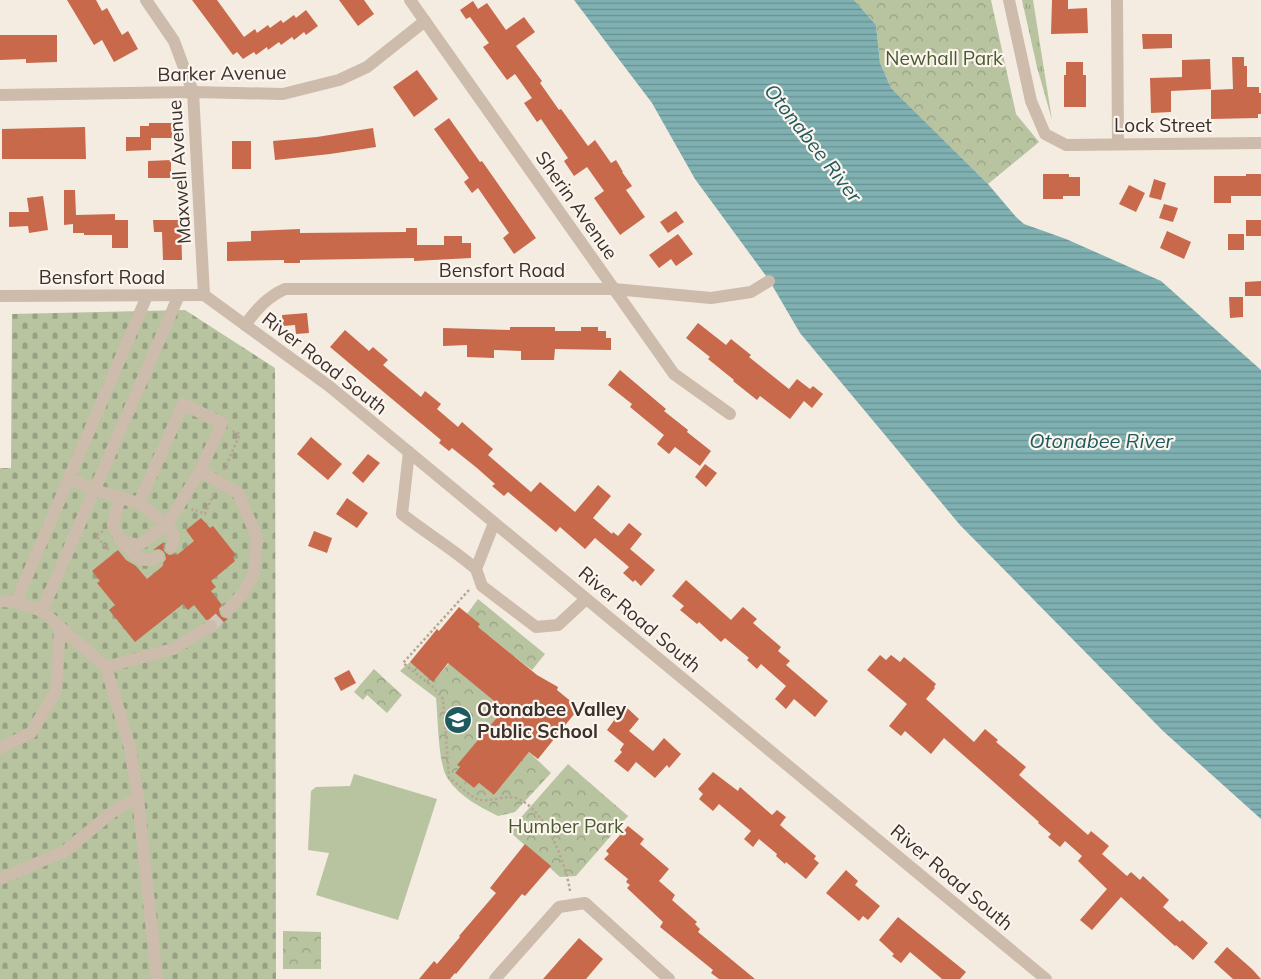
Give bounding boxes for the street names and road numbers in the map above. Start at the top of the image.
street label: Barker Avenue [157,60,287,86]
street label: Maxwell Avenue [162,99,196,245]
street label: Lock Street [1114,113,1212,137]
street label: Sherin Avenue [531,146,623,264]
street label: Bensfort Road [439,258,565,282]
street label: Bensfort Road [39,265,165,289]
street label: River Road South [257,307,393,419]
street label: River Road South [574,561,706,677]
street label: River Road South [886,819,1018,935]

